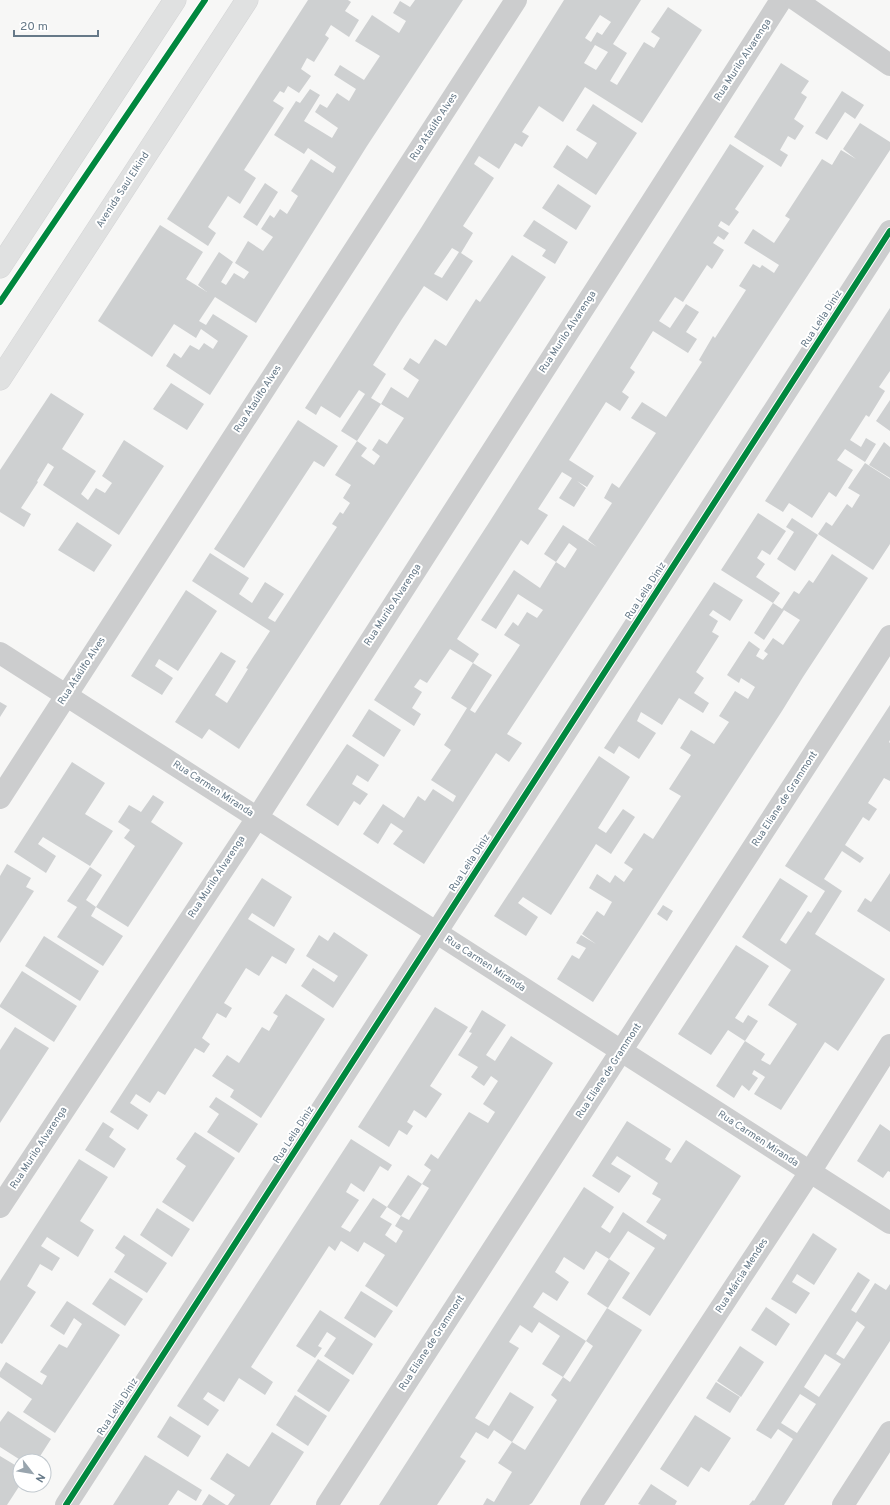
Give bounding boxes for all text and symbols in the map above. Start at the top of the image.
scale bar [14,12,98,38]
street label: Rua Murilo Alvarenga [711,16,775,104]
text: 20 m [20,19,48,35]
street label: Rua Ataúlfo Alves [407,90,461,163]
street label: Avenida Saul Elkind [94,150,152,230]
street label: Rua Murilo Alvarenga [536,288,600,376]
street label: Rua Leila Diniz [799,288,845,350]
street label: Rua Ataúlfo Alves [231,362,285,435]
street label: Rua Leila Diniz [623,560,669,622]
street label: Rua Murilo Alvarenga [361,561,425,649]
street label: Rua Ataúlfo Alves [55,634,109,707]
street label: Rua Eliane de Grammont [749,749,821,849]
street label: Rua Carmen Miranda [170,758,256,820]
street label: Rua Leila Diniz [447,832,493,894]
street label: Rua Murilo Alvarenga [185,833,249,921]
street label: Rua Carmen Miranda [442,933,528,995]
street label: Rua Eliane de Grammont [573,1021,645,1121]
street label: Rua Murilo Alvarenga [7,1104,71,1192]
street label: Rua Leila Diniz [271,1104,317,1166]
street label: Rua Carmen Miranda [715,1108,801,1170]
street label: Rua Márcia Mendes [713,1236,771,1316]
street label: Rua Eliane de Grammont [396,1293,468,1393]
street label: Rua Leila Diniz [95,1376,141,1438]
north arrow [12,1453,52,1493]
text: N [32,1471,48,1485]

